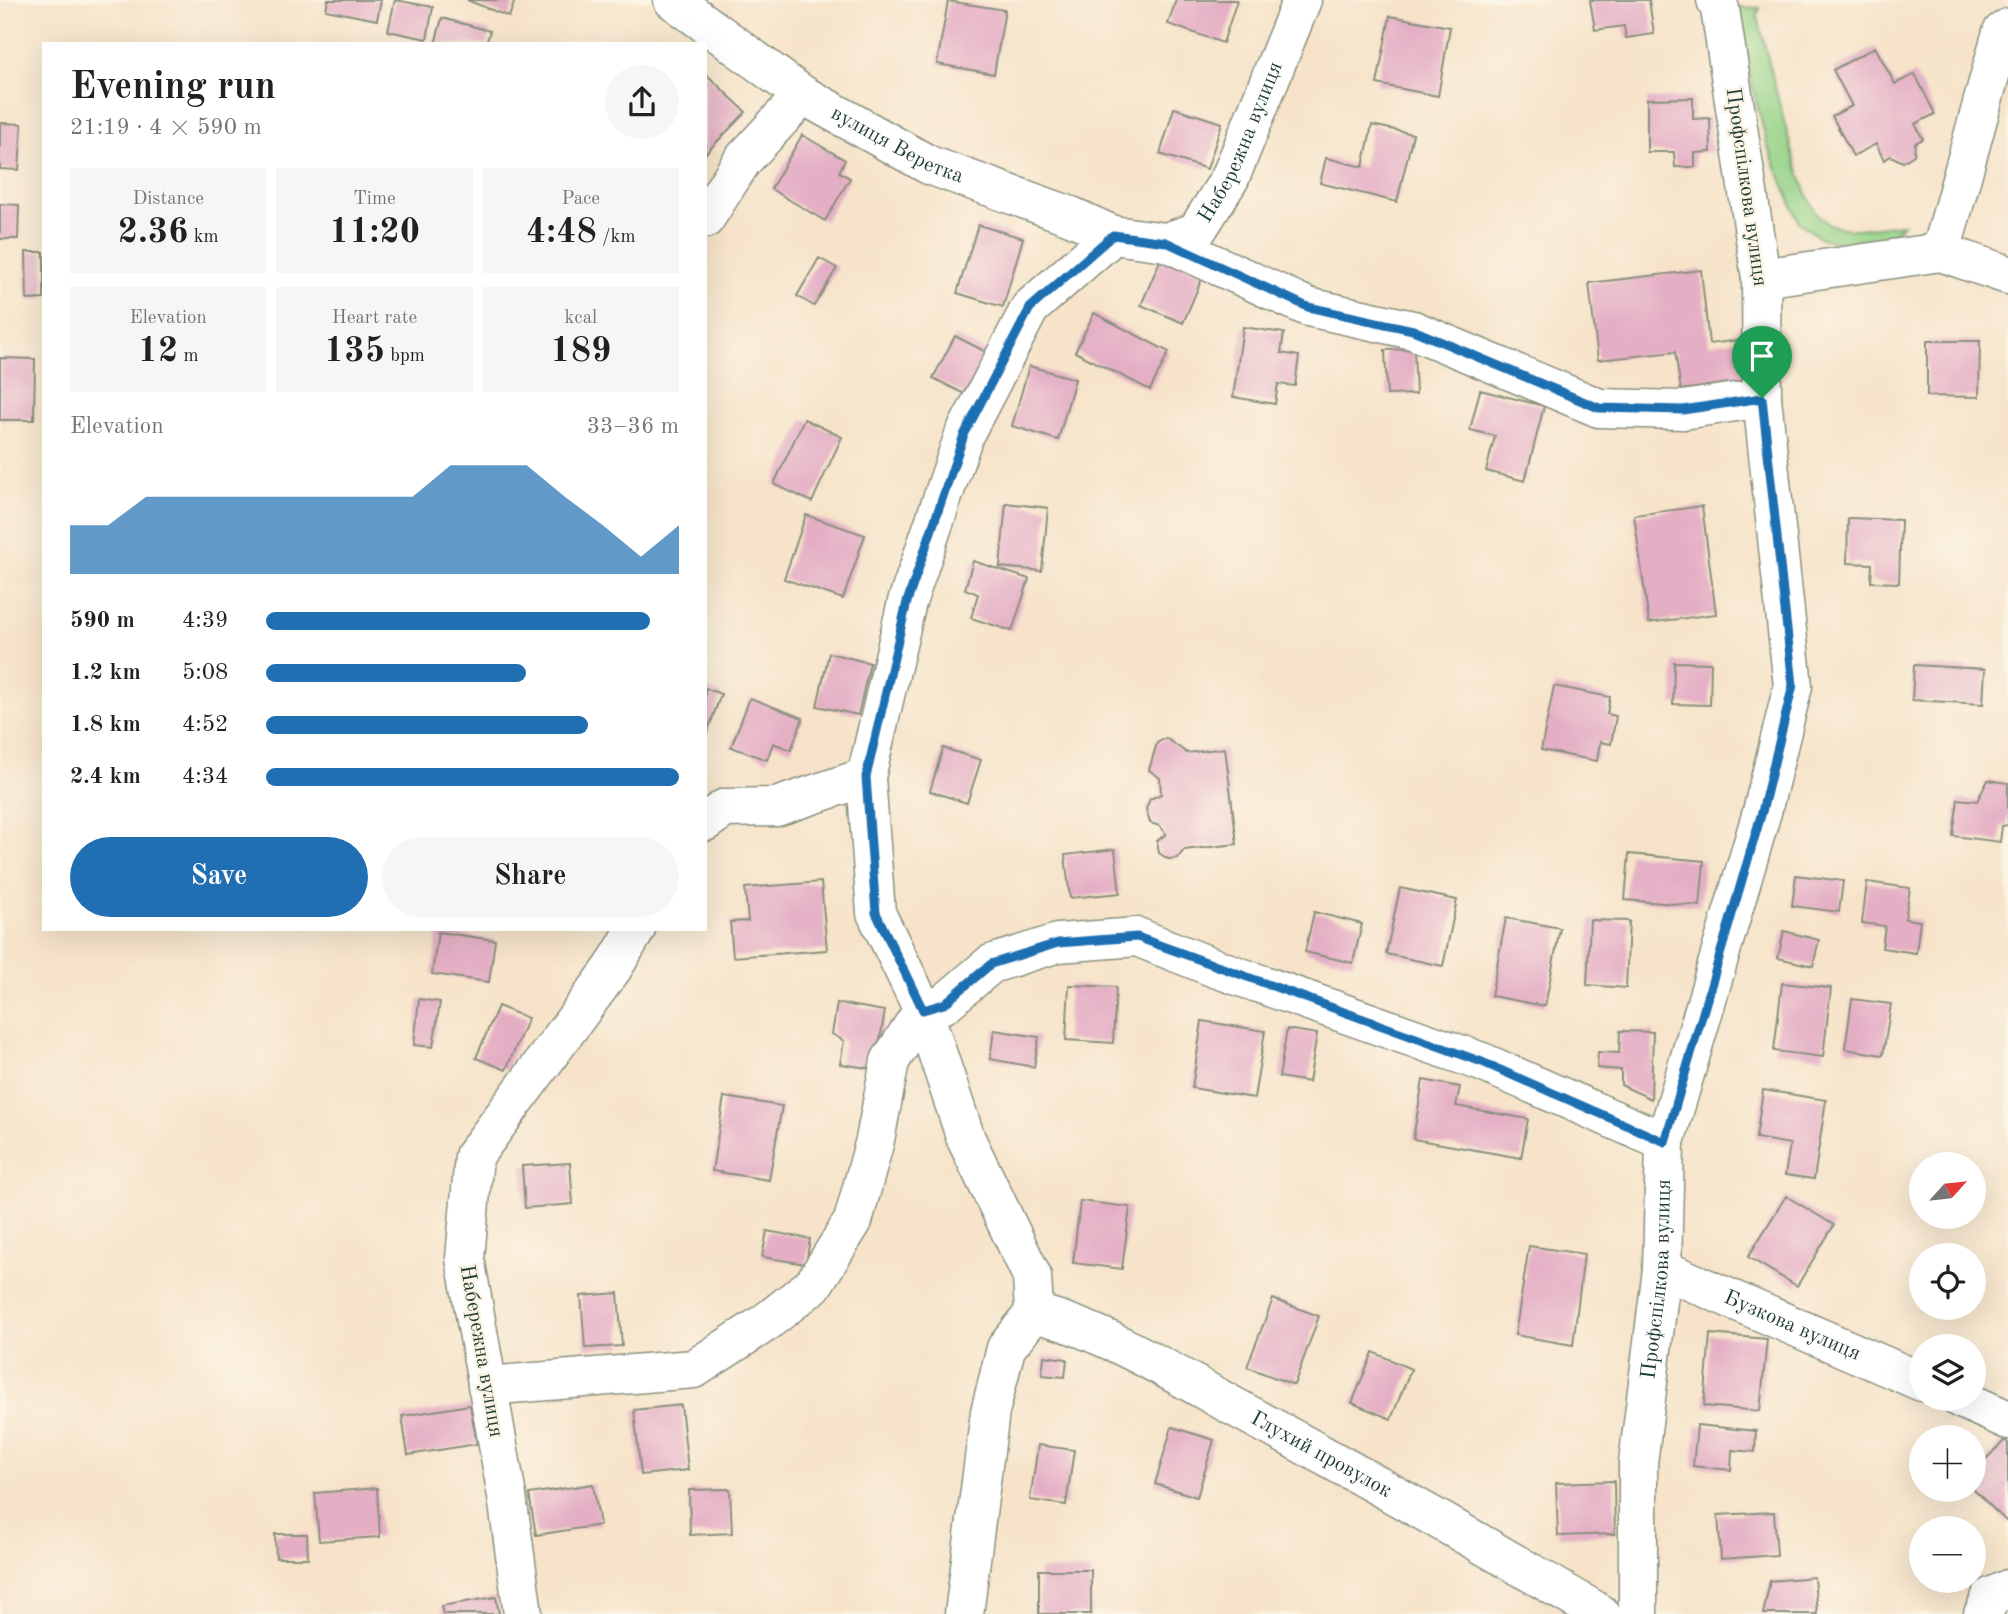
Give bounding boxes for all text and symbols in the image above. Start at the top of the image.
street label: Набережна вулиця [1194,59,1286,226]
button: share [605,65,679,139]
text: Evening run [70,69,276,107]
street label: Профспілкова вулиця [1722,86,1770,288]
street label: вулиця Веретка [828,102,966,187]
text: 21:19 · 4 × 590 m [70,116,262,139]
text: Distance [132,190,204,209]
text: Time [353,190,396,209]
text: Pace [562,190,600,209]
text: 2.36 [118,215,188,250]
text: 11:20 [329,215,420,250]
text: 4:48 [526,215,597,250]
text: km [188,228,219,247]
text: /km [597,228,636,247]
text: Elevation [130,309,207,328]
text: Heart rate [332,309,417,328]
text: kcal [564,309,597,328]
pin [1732,326,1792,398]
text: 12 [138,334,178,369]
text: 135 [324,334,385,369]
text: 189 [550,334,611,369]
icon: arrive [1743,337,1781,375]
text: m [178,347,199,366]
text: bpm [385,347,425,366]
text: Elevation [70,415,164,438]
text: 33–36 m [587,415,679,438]
text: 590 m [70,609,135,632]
text: 4:39 [182,609,228,632]
text: 1.2 km [70,661,141,684]
text: 5:08 [182,661,228,684]
text: 1.8 km [70,713,141,736]
text: 4:52 [182,713,228,736]
text: 2.4 km [70,765,141,788]
text: 4:34 [182,765,228,788]
button: Save [70,837,368,917]
button: Share [382,837,679,917]
north arrow [1909,1152,1986,1228]
map controls [1909,1152,1986,1593]
street label: Профспілкова вулиця [1638,1179,1675,1380]
button: locate [1909,1243,1986,1320]
street label: Набережна вулиця [455,1263,507,1439]
street label: Бузкова вулиця [1721,1287,1864,1365]
button: layers [1909,1334,1986,1411]
street label: Глухий провулок [1247,1407,1396,1502]
button: + [1909,1425,1986,1502]
button: − [1909,1516,1986,1593]

